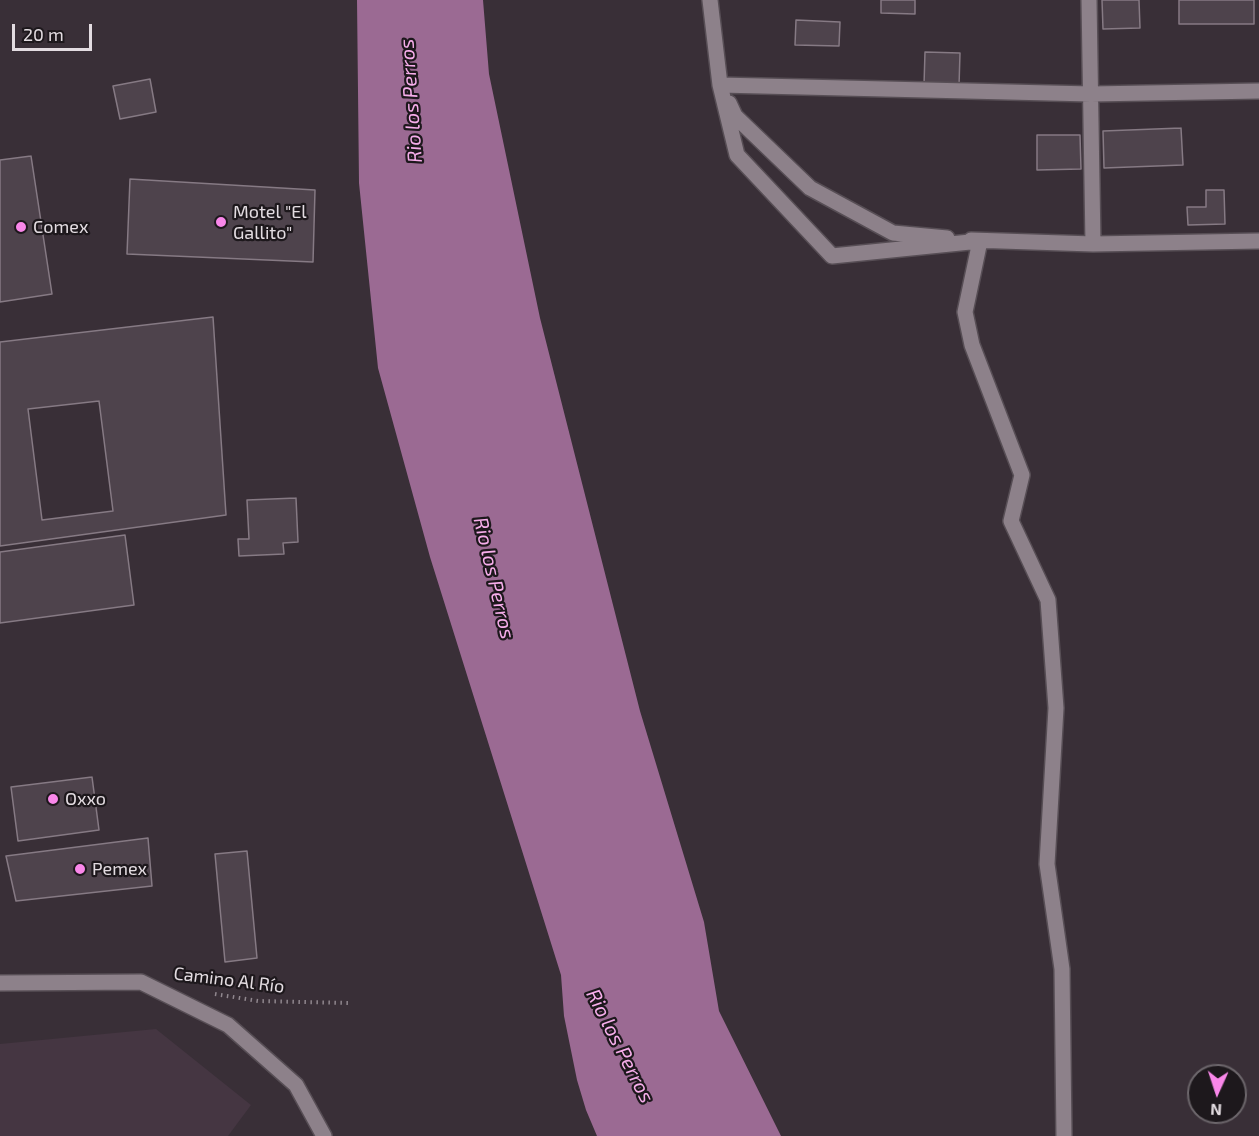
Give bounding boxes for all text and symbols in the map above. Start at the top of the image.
scale bar [15,12,94,50]
text: 20 m [23,23,64,45]
water label: Rio los Perros [395,38,427,164]
place label: Motel "El Gallito" [233,201,307,244]
marker: Motel "El Gallito" [214,215,228,229]
place label: Comex [33,216,88,238]
marker: Comex [14,220,28,234]
water label: Rio los Perros [468,515,520,641]
place label: Oxxo [65,788,106,810]
marker: Oxxo [46,792,60,806]
place label: Pemex [92,858,147,880]
marker: Pemex [73,862,87,876]
street label: Camino Al Río [172,962,286,998]
water label: Rio los Perros [581,985,659,1107]
north arrow [1187,1064,1247,1124]
text: N [1210,1101,1222,1120]

